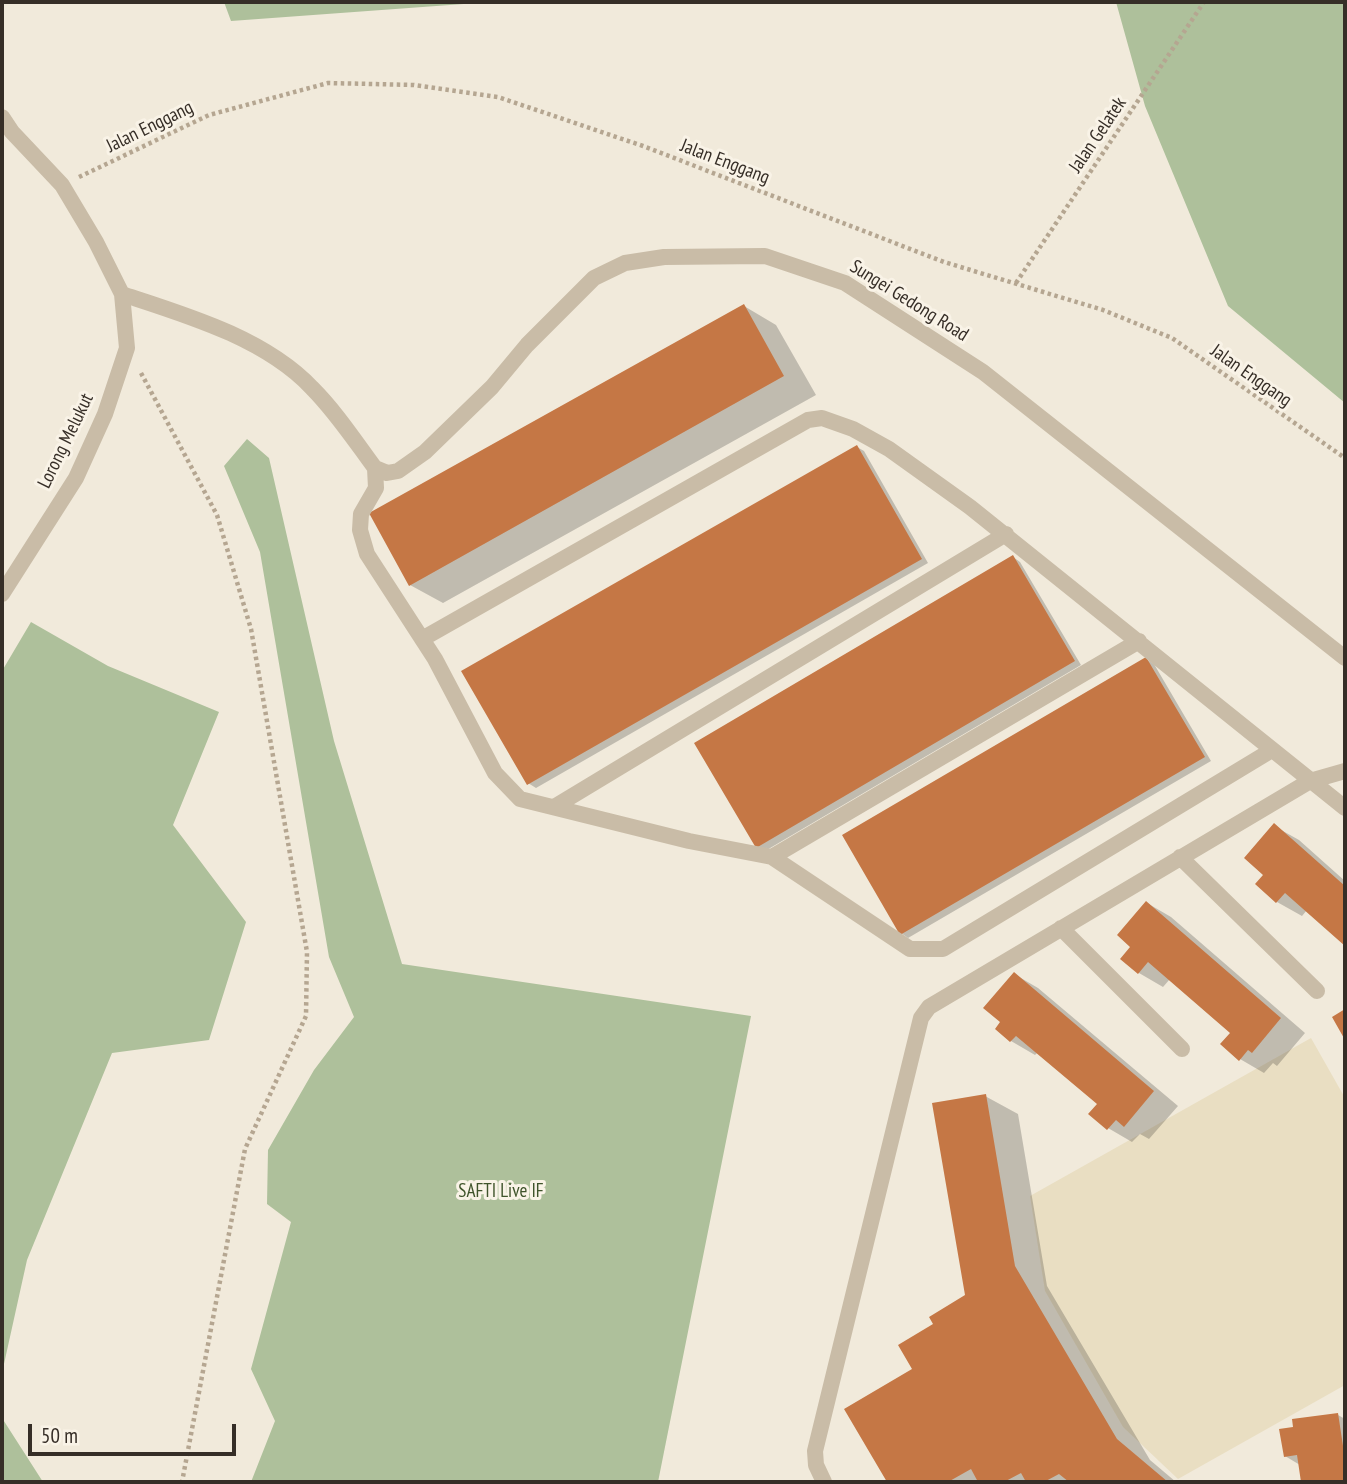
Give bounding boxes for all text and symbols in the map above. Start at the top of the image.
street label: Jalan Gelatek [1064,93,1132,177]
street label: Jalan Enggang [103,96,197,158]
street label: Jalan Enggang [677,135,773,189]
street label: Sungei Gedong Road [845,255,973,347]
street label: Jalan Enggang [1206,340,1296,412]
street label: Lorong Melukut [33,390,99,492]
park label: SAFTI Live IF [458,1181,544,1203]
scale bar [32,1410,240,1454]
text: 50 m [41,1422,78,1449]

